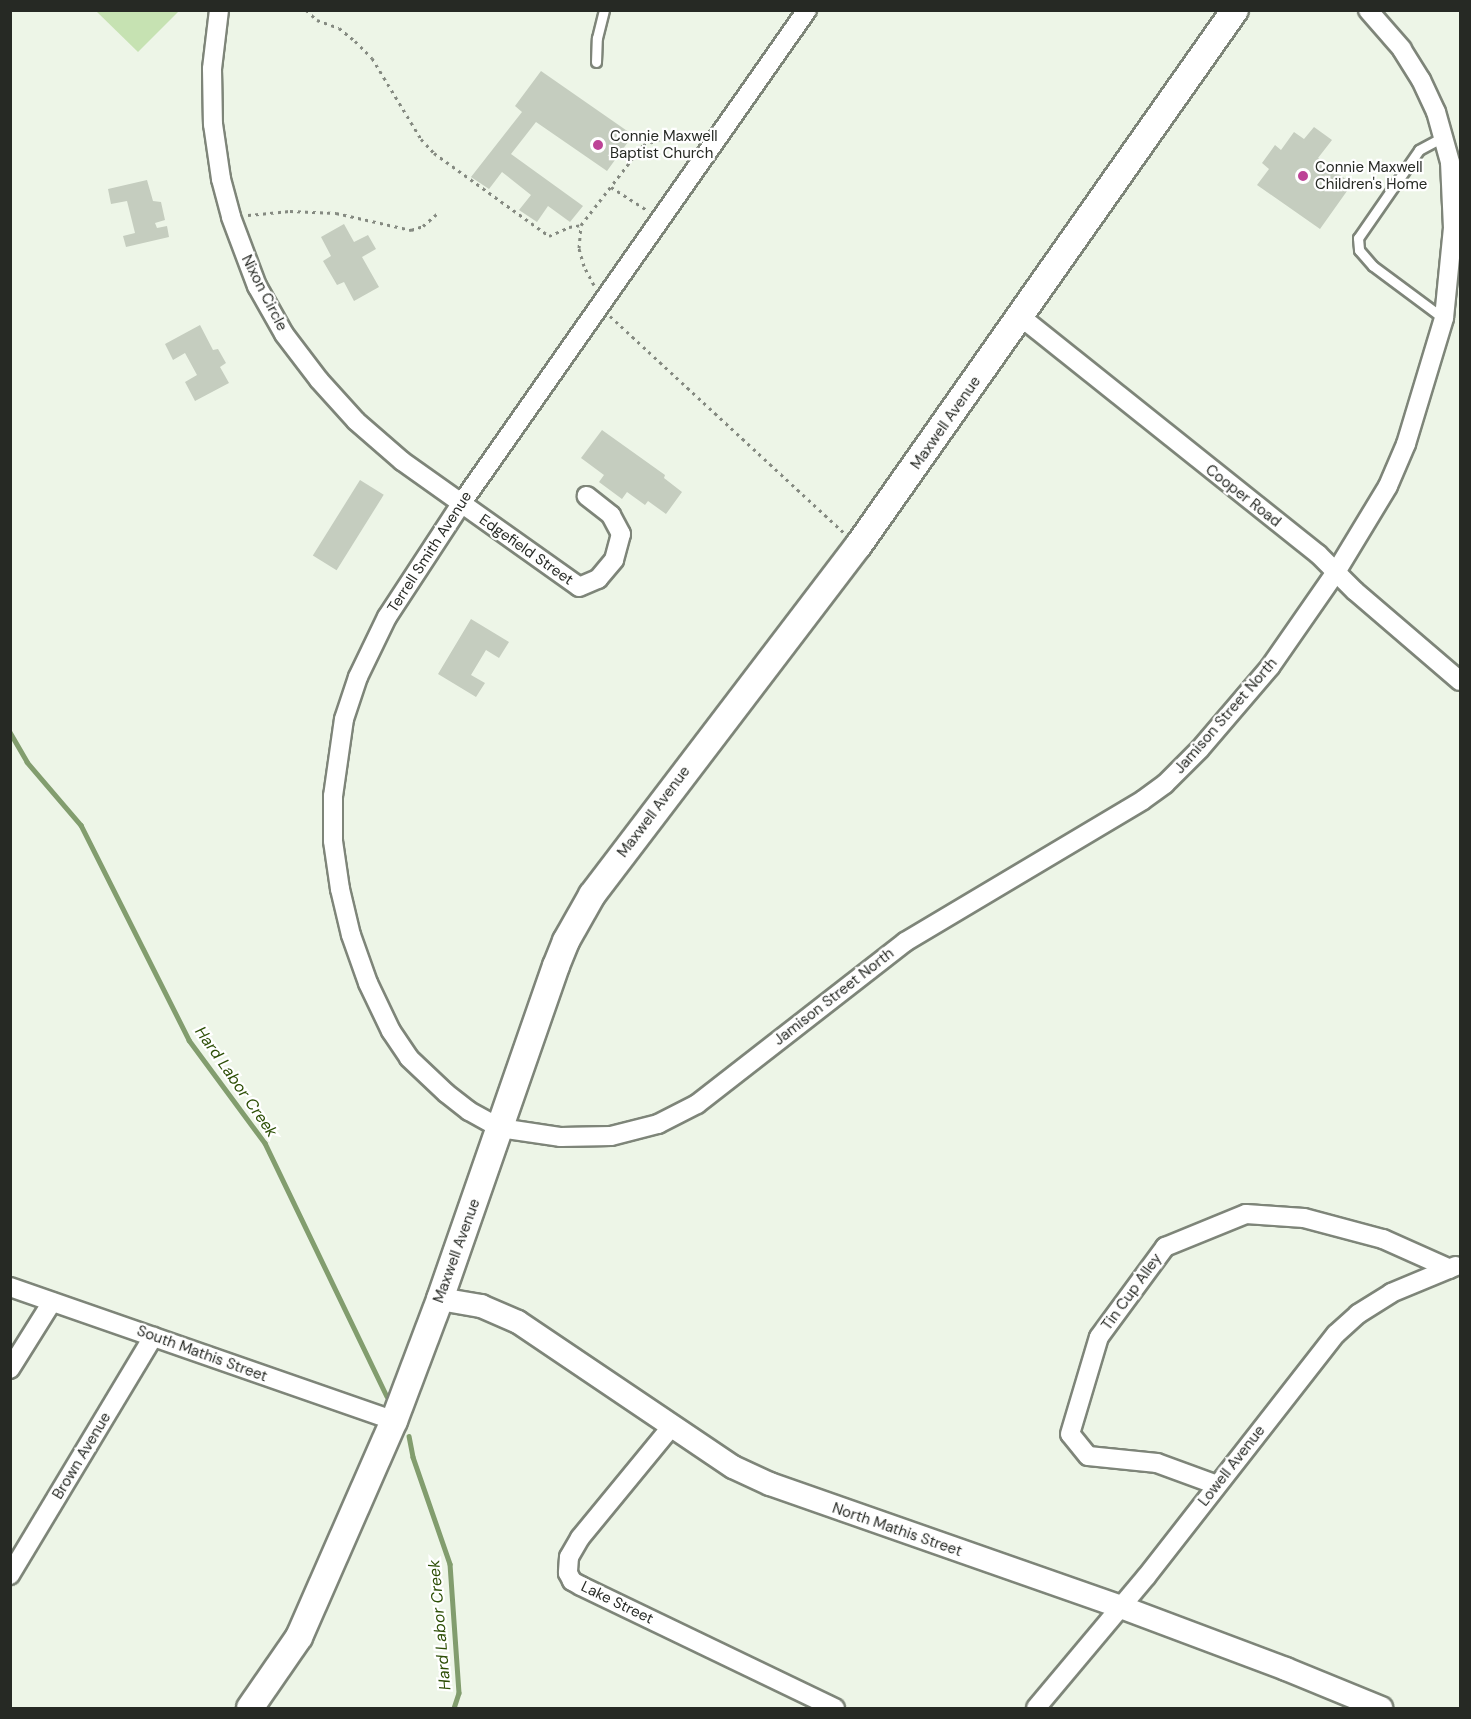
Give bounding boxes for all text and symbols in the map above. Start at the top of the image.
place label: Connie Maxwell Baptist Church [610,127,718,162]
marker: Connie Maxwell Baptist Church [591,138,605,152]
place label: Connie Maxwell Children's Home [1315,158,1427,193]
marker: Connie Maxwell Children's Home [1296,169,1310,183]
street label: Nixon Circle [237,252,291,334]
street label: Maxwell Avenue [907,373,985,473]
street label: Cooper Road [1202,461,1284,531]
street label: Terrell Smith Avenue [384,488,476,616]
street label: Edgefield Street [476,511,576,589]
street label: Jamison Street North [1171,654,1281,778]
street label: Maxwell Avenue [614,763,694,861]
street label: Jamison Street North [770,945,898,1049]
water label: Hard Labor Creek [191,1023,281,1141]
street label: Maxwell Avenue [430,1196,484,1306]
street label: Tin Cup Alley [1098,1250,1166,1334]
street label: South Mathis Street [134,1322,270,1386]
street label: Brown Avenue [49,1409,115,1503]
street label: Lowell Avenue [1195,1422,1269,1510]
street label: North Mathis Street [830,1499,964,1561]
water label: Hard Labor Creek [425,1559,455,1691]
street label: Lake Street [578,1578,656,1628]

